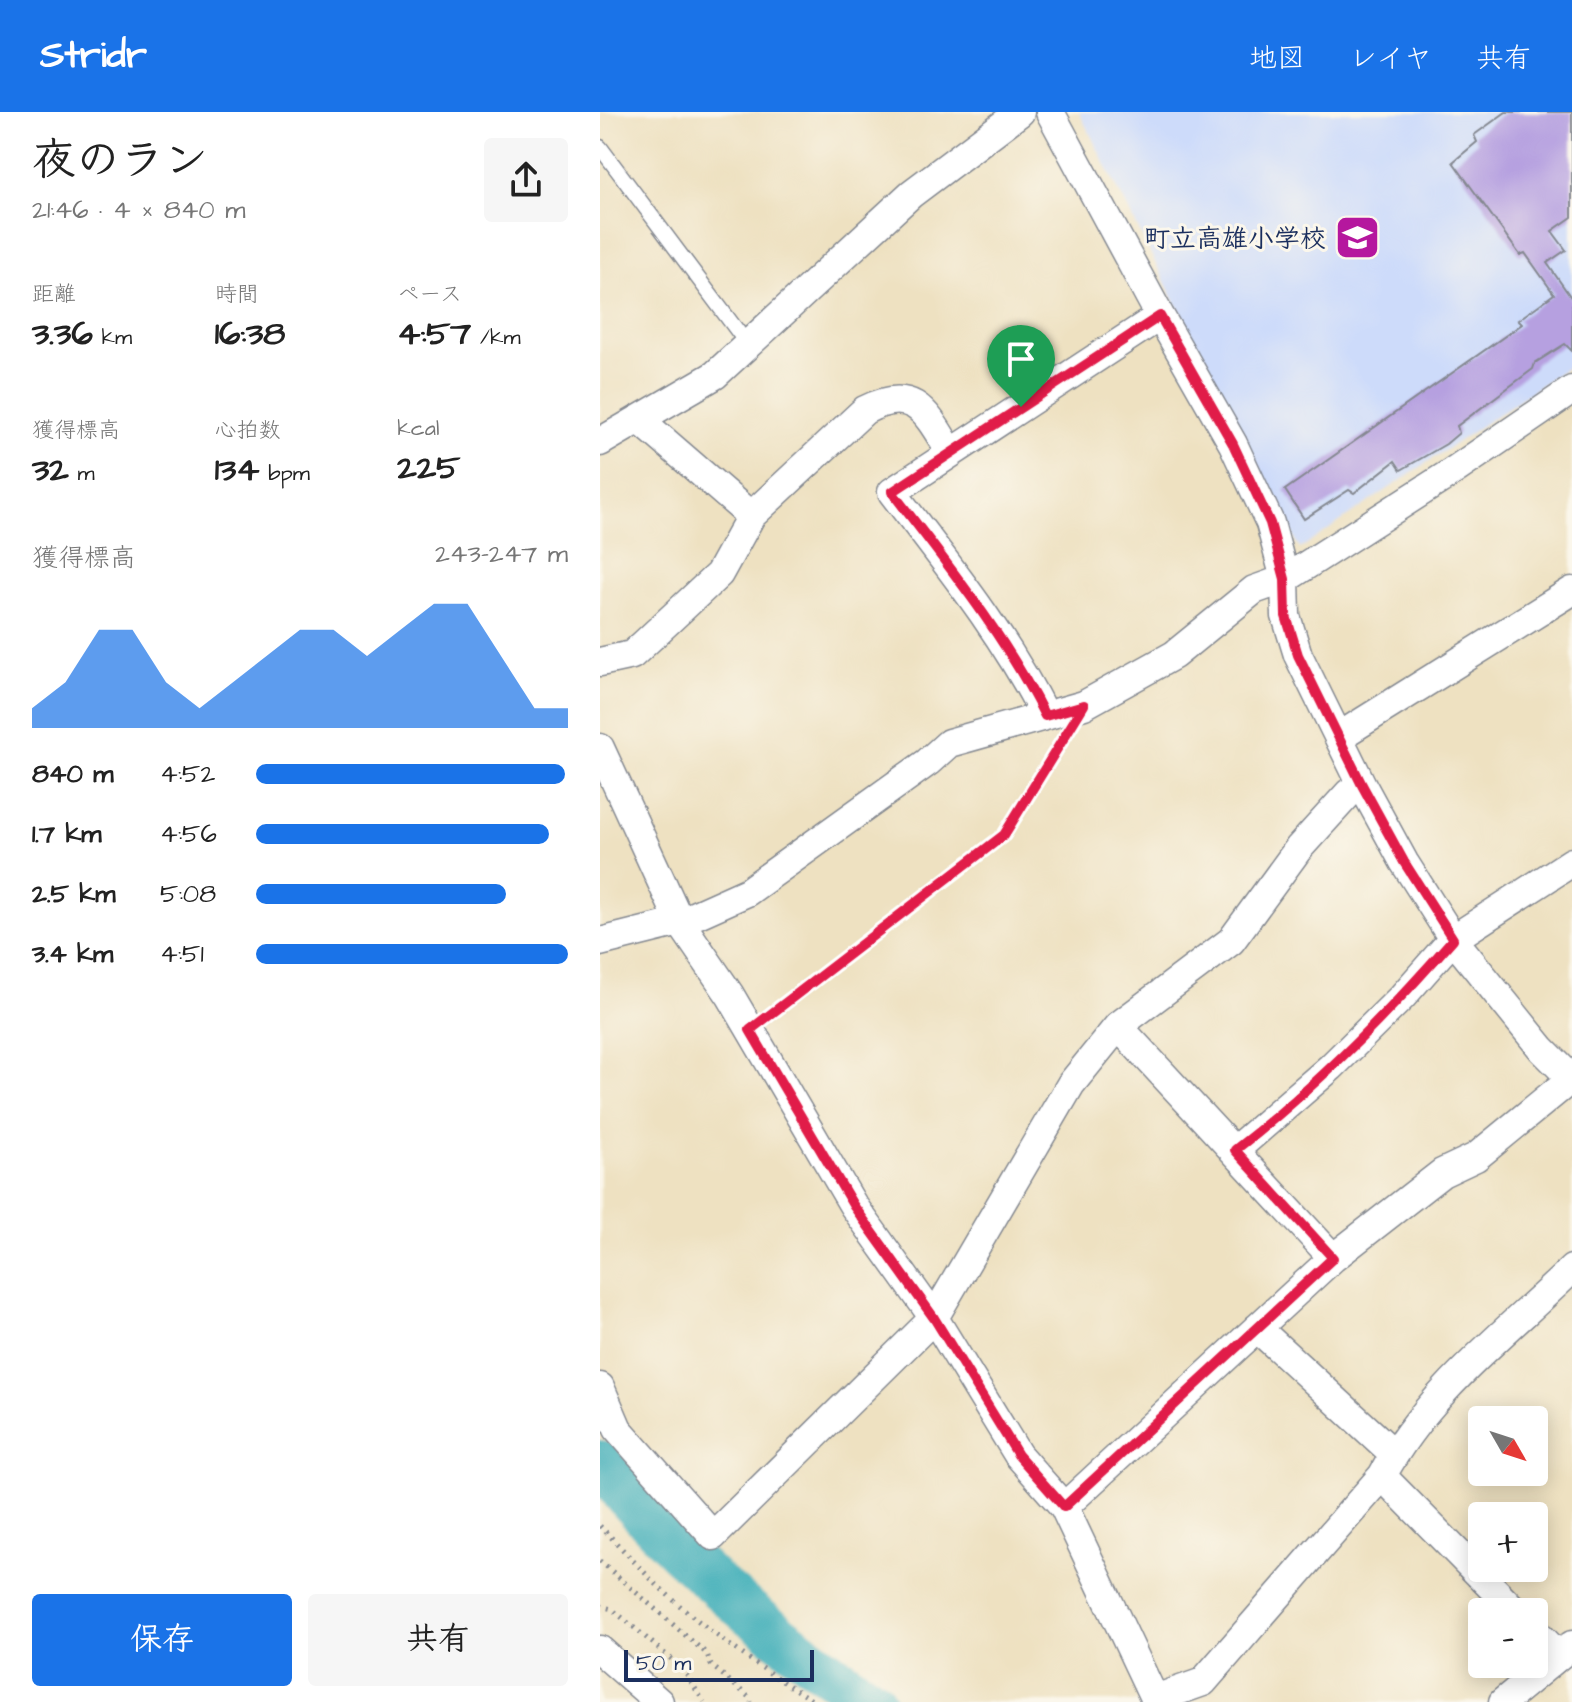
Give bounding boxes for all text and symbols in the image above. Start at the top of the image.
text: Stridr [40,30,147,82]
text: 地図 [1249,39,1305,78]
text: レイヤ [1349,39,1432,78]
text: 共有 [1476,39,1532,78]
text: 夜のラン [32,131,208,192]
button: share [484,138,568,222]
text: 21:46 · 4 × 840 m [32,192,245,228]
school or university icon: 町立高雄小学校 [1333,214,1381,262]
place label: 町立高雄小学校 [1144,221,1326,257]
text: 距離 [32,279,76,310]
text: 時間 [215,279,259,310]
text: ペース [397,279,462,310]
text: 3.36 [32,310,93,358]
text: 16:38 [215,310,285,358]
text: 4:57 [397,310,471,358]
text: km [93,322,132,353]
text: /km [471,322,521,353]
pin [987,325,1055,407]
icon: arrive [999,337,1043,381]
text: kcal [397,413,439,444]
text: 獲得標高 [32,415,120,446]
text: 心拍数 [215,415,281,446]
text: 225 [397,444,460,492]
text: 32 [32,446,69,494]
text: 134 [215,446,259,494]
text: m [69,458,95,489]
text: bpm [259,458,310,489]
text: 243–247 m [435,536,568,572]
text: 獲得標高 [32,540,136,576]
text: 840 m [32,756,114,792]
text: 4:52 [160,756,215,792]
text: 1.7 km [32,816,102,852]
text: 4:56 [160,816,217,852]
text: 2.5 km [32,876,116,912]
text: 5:08 [160,876,216,912]
text: 3.4 km [32,936,113,972]
text: 4:51 [160,936,204,972]
north arrow [1468,1406,1548,1486]
map controls [1468,1406,1548,1678]
button: + [1468,1502,1548,1582]
button: 保存 [32,1594,292,1686]
button: 共有 [308,1594,568,1686]
button: − [1468,1598,1548,1678]
scale bar [624,1646,814,1682]
text: 50 m [636,1648,691,1679]

